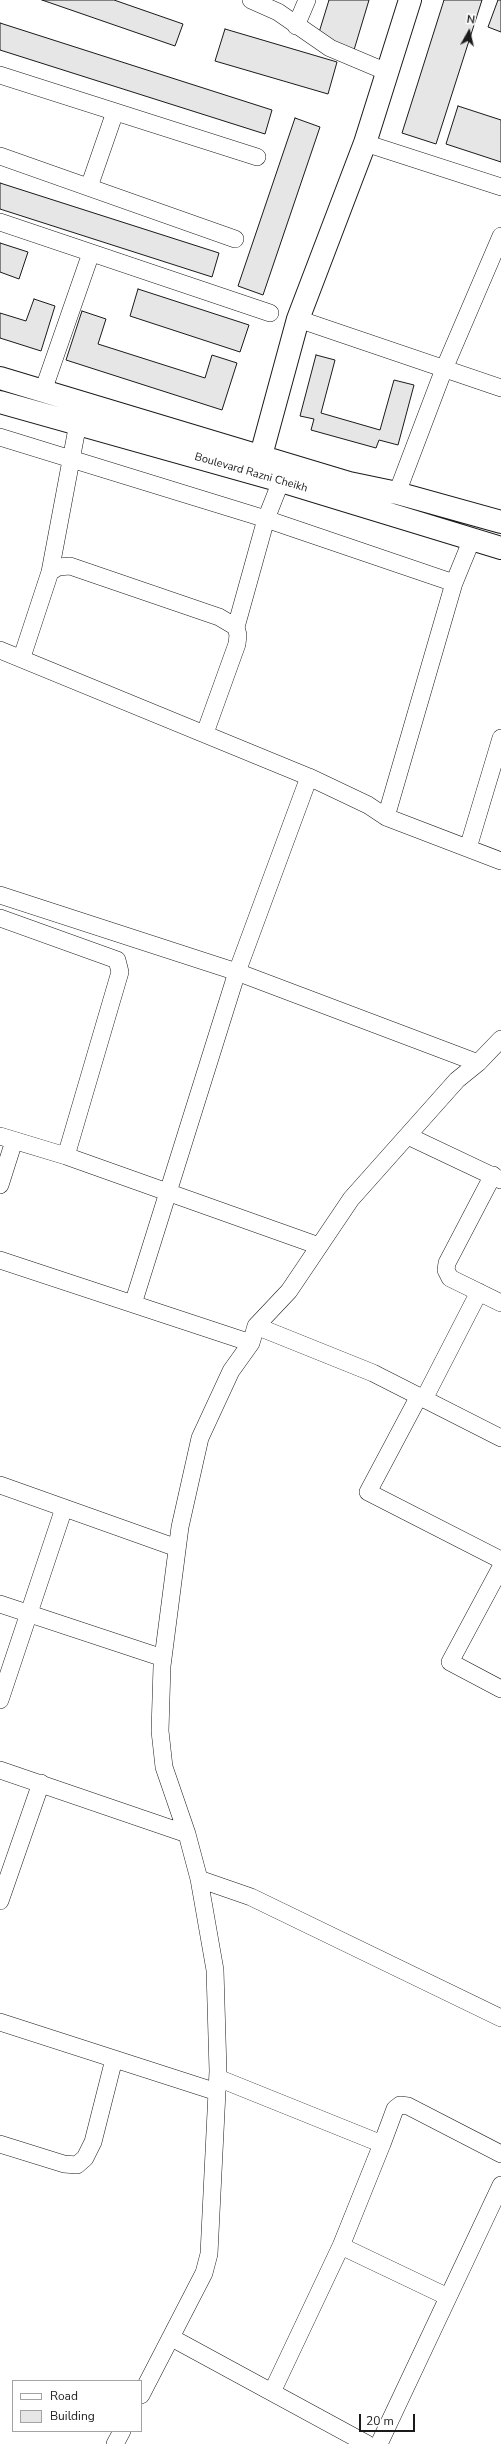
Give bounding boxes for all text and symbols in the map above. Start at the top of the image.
north arrow [449,12,489,52]
text: N [466,12,476,28]
street label: Boulevard Razni Cheikh [193,451,309,495]
legend [12,2380,142,2432]
text: Road [50,2388,78,2404]
scale bar [361,2406,417,2432]
text: Building [50,2408,95,2424]
text: 20 m [366,2413,394,2429]

